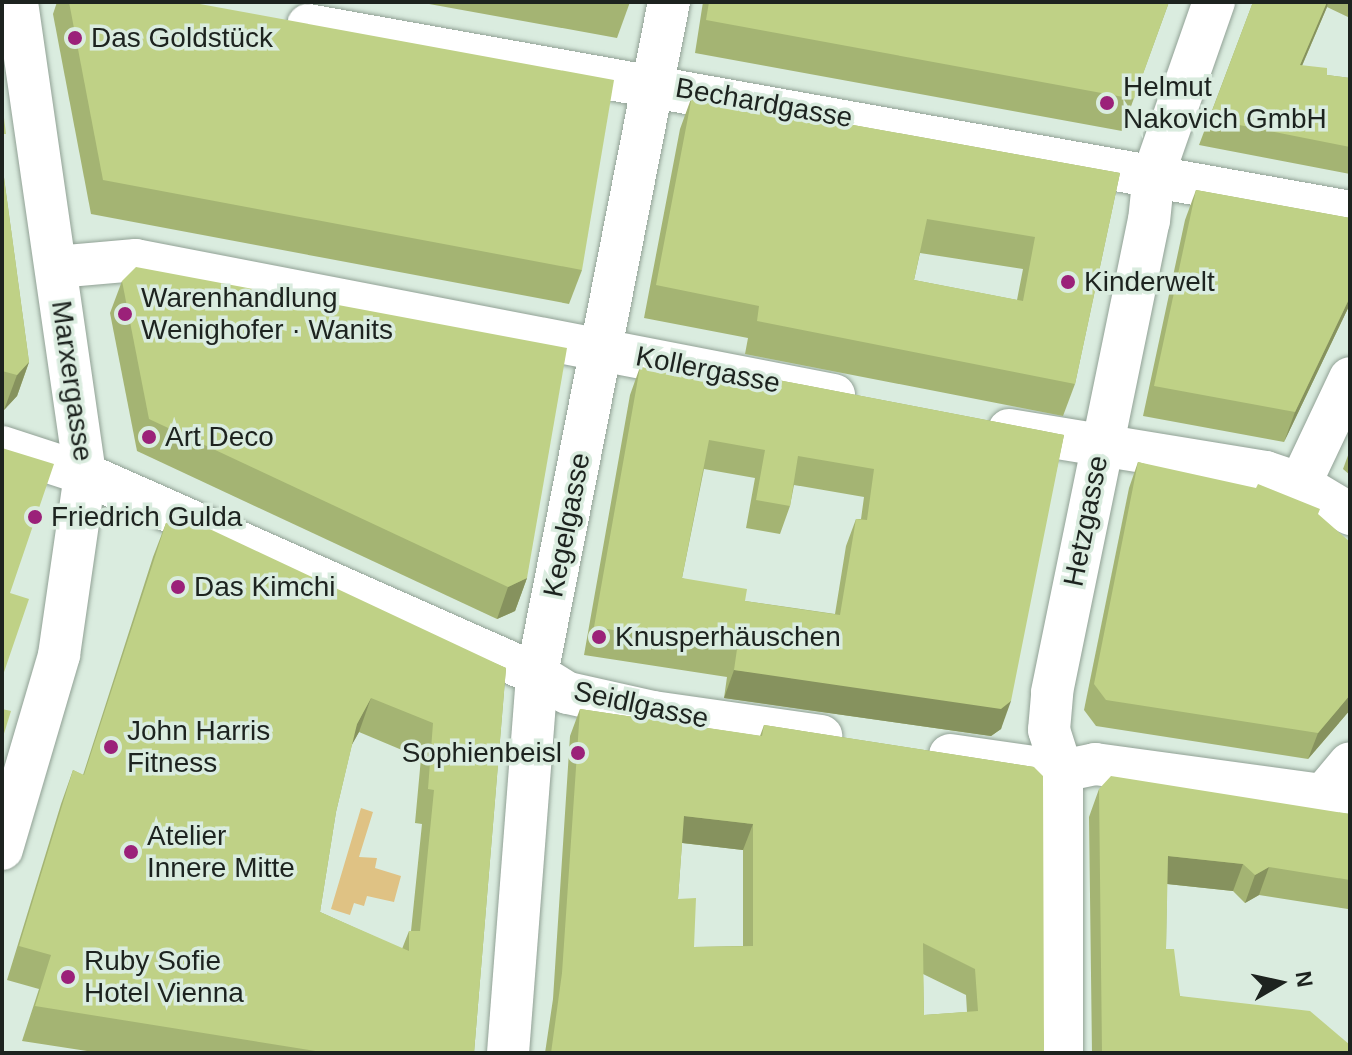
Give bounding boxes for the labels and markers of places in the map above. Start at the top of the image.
place label: Das Goldstück [91,21,273,55]
marker: Das Goldstück [66,29,84,47]
place label: Helmut Nakovich GmbH [1123,70,1327,136]
marker: Helmut Nakovich GmbH [1098,94,1116,112]
place label: Kinderwelt [1084,265,1215,299]
marker: Kinderwelt [1059,273,1077,291]
place label: Warenhandlung Wenighofer · Wanits [141,281,393,347]
marker: Warenhandlung Wenighofer · Wanits [116,305,134,323]
place label: Art Deco [165,420,274,454]
marker: Art Deco [140,428,158,446]
place label: Friedrich Gulda [51,500,242,534]
marker: Friedrich Gulda [26,508,44,526]
place label: Das Kimchi [194,570,336,604]
marker: Das Kimchi [169,578,187,596]
place label: Knusperhäuschen [615,620,841,654]
marker: Knusperhäuschen [590,628,608,646]
place label: John Harris Fitness [127,714,270,780]
place label: Sophienbeisl [402,736,562,770]
marker: John Harris Fitness [102,738,120,756]
marker: Sophienbeisl [569,744,587,762]
place label: Atelier Innere Mitte [147,819,295,885]
marker: Atelier Innere Mitte [122,843,140,861]
place label: Ruby Sofie Hotel Vienna [84,944,244,1010]
marker: Ruby Sofie Hotel Vienna [59,968,77,986]

